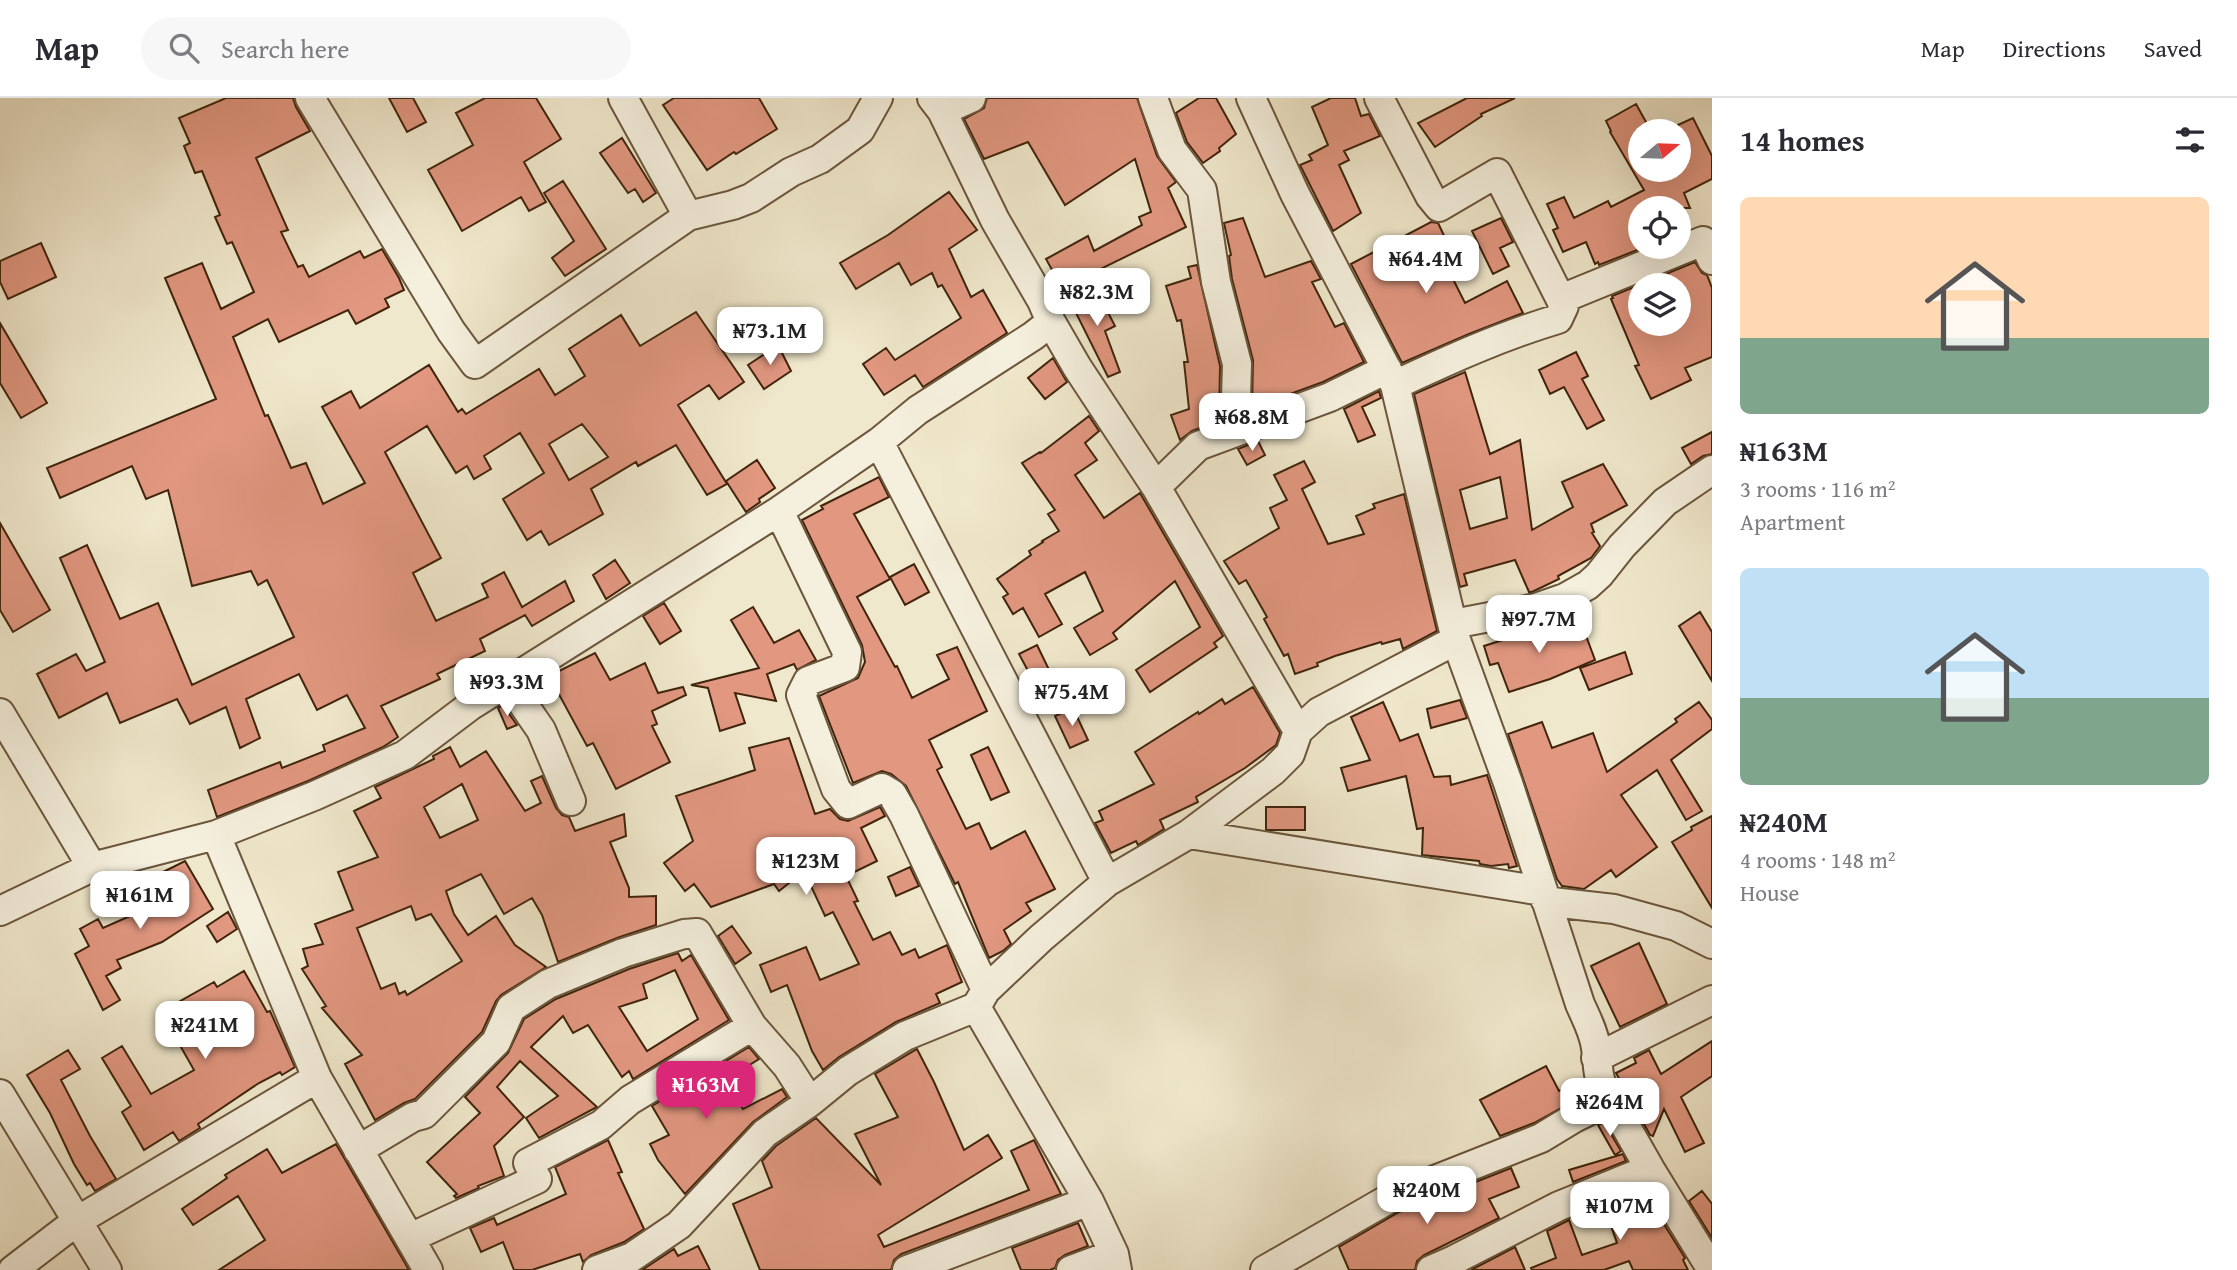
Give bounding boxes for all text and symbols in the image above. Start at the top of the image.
search box [141,17,631,80]
text: Map [35,24,99,72]
icon: search [165,29,203,67]
text: Search here [221,29,349,68]
text: Map [1921,31,1965,66]
text: Directions [2003,31,2106,66]
text: Saved [2144,31,2202,66]
text: 14 homes [1740,118,1865,162]
north arrow [1628,119,1690,182]
map controls [1628,119,1691,336]
icon: filters [2171,121,2209,159]
button: locate [1628,196,1691,259]
pin: ₦64.4M [1369,236,1483,295]
text: ₦64.4M [1389,241,1463,274]
icon: home [1912,243,2038,369]
pin: ₦82.3M [1040,268,1154,328]
button: layers [1628,273,1691,336]
text: ₦82.3M [1060,274,1134,307]
pin: ₦73.1M [713,308,827,367]
text: ₦73.1M [733,313,807,346]
pin: ₦68.8M [1195,394,1309,453]
text: ₦68.8M [1215,399,1289,432]
text: ₦163M [1740,428,1828,472]
text: 3 rooms · 116 m² [1740,472,1895,505]
text: Apartment [1740,505,1845,538]
pin: ₦97.7M [1482,596,1596,655]
text: ₦97.7M [1502,601,1576,634]
icon: home [1912,614,2038,740]
pin: ₦93.3M [450,658,564,718]
text: ₦93.3M [470,664,544,697]
pin: ₦75.4M [1015,668,1129,728]
text: ₦75.4M [1035,674,1109,707]
text: ₦240M [1740,799,1828,843]
pin: ₦123M [757,838,855,897]
text: ₦123M [772,843,840,876]
text: 4 rooms · 148 m² [1740,843,1895,876]
pin: ₦161M [91,872,189,931]
text: House [1740,876,1799,909]
text: ₦161M [106,877,174,910]
pin: ₦241M [156,1002,254,1061]
text: ₦241M [171,1007,239,1040]
pin: ₦163M [657,1062,755,1121]
text: ₦163M [672,1067,740,1100]
pin: ₦264M [1561,1079,1659,1138]
text: ₦264M [1576,1084,1644,1117]
pin: ₦240M [1378,1166,1476,1226]
text: ₦240M [1393,1172,1461,1205]
pin: ₦107M [1571,1182,1669,1242]
text: ₦107M [1586,1188,1654,1221]

